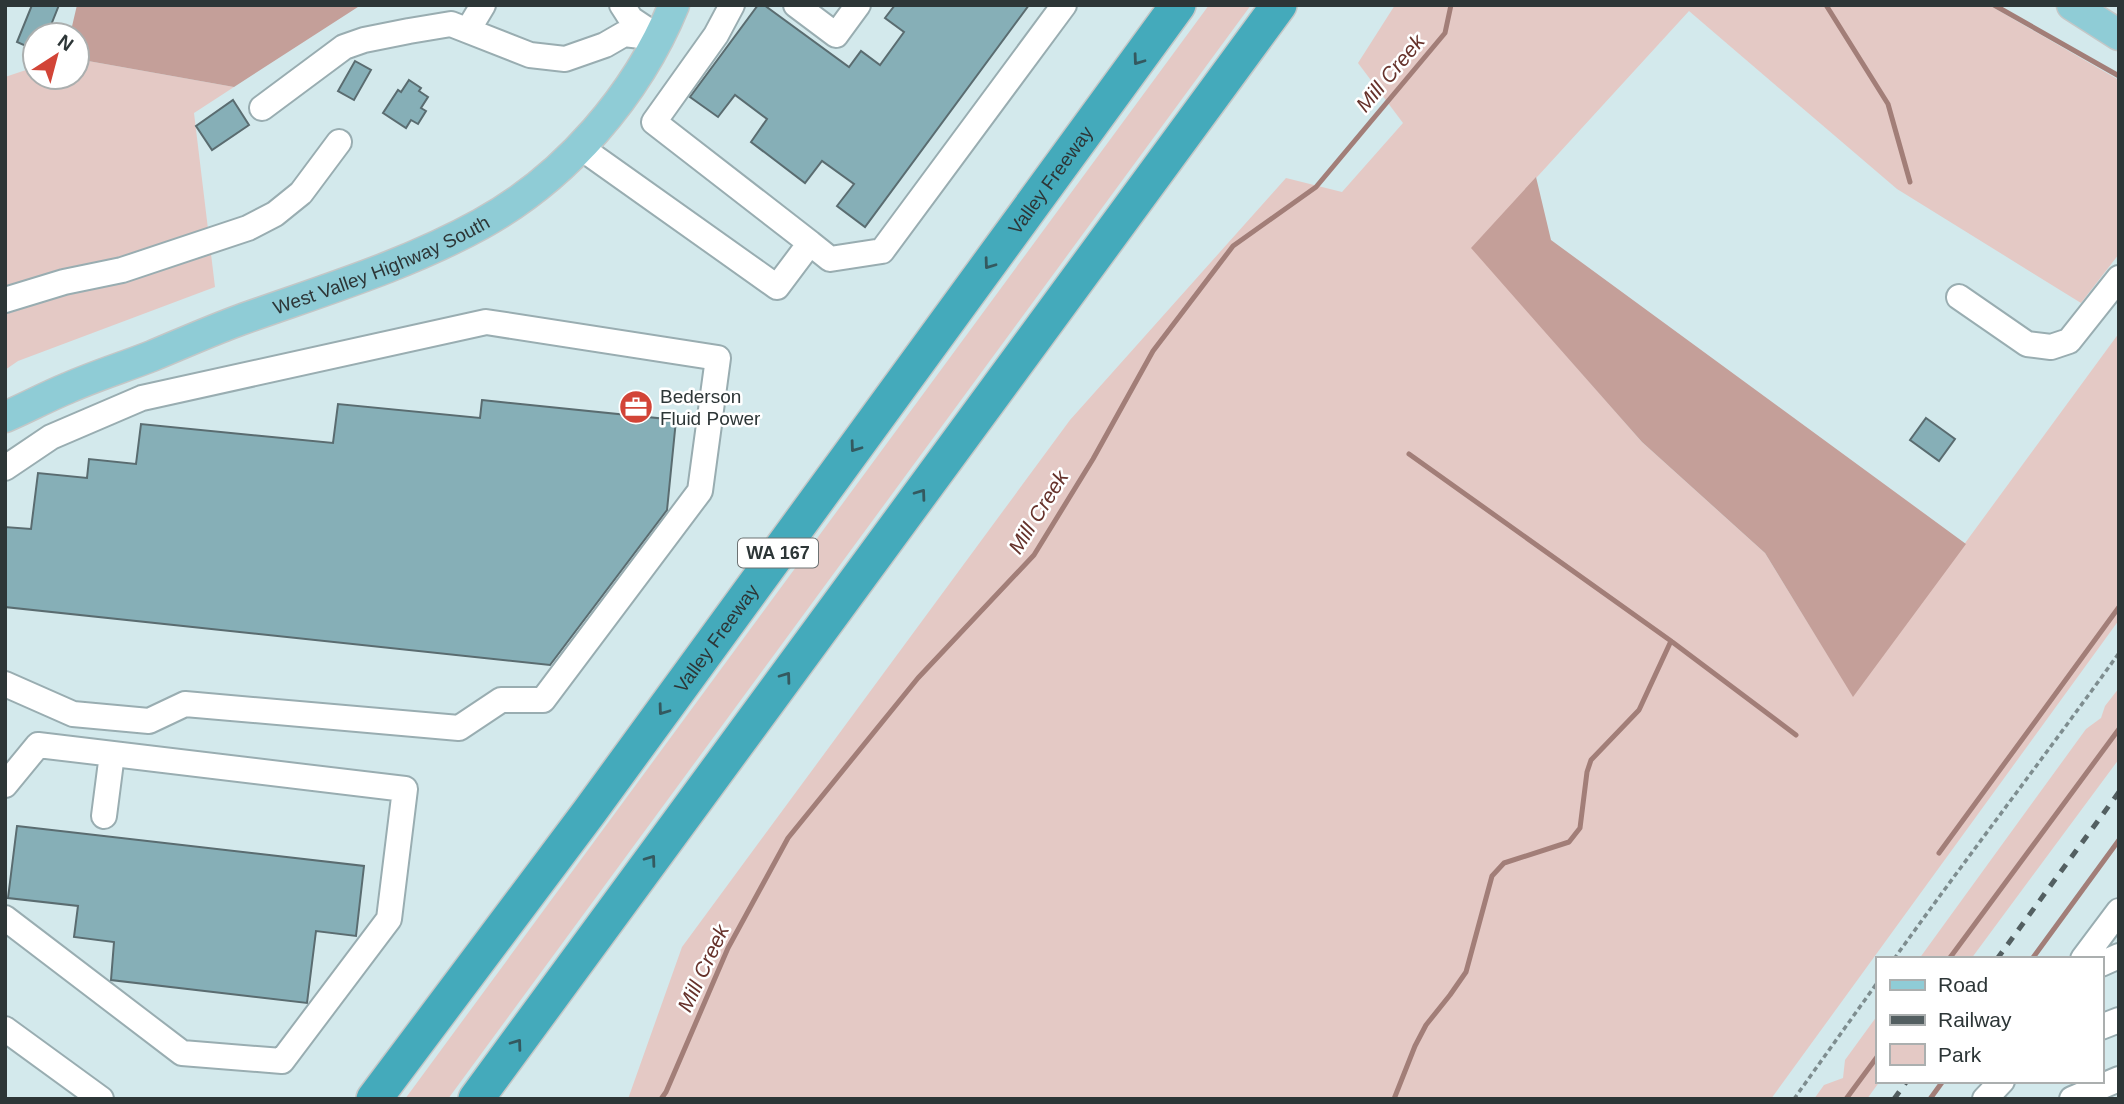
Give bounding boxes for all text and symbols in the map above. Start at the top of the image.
north arrow [21,21,91,91]
water label: Mill Creek [1351,29,1430,116]
text: N [54,30,77,55]
one-way arrow [1134,52,1146,65]
street label: Valley Freeway [1004,122,1097,238]
street label: West Valley Highway South [270,211,493,318]
one-way arrow [985,256,998,269]
place label: Bederson Fluid Power [660,386,761,429]
office icon: Bederson Fluid Power [617,388,655,426]
one-way arrow [851,440,863,452]
water label: Mill Creek [1004,465,1073,558]
one-way arrow [912,489,925,501]
road number: WA 167 [738,538,818,568]
street label: Valley Freeway [670,580,763,696]
one-way arrow [778,672,790,685]
one-way arrow [659,702,671,715]
one-way arrow [643,856,656,868]
water label: Mill Creek [673,919,734,1015]
legend [1876,957,2103,1083]
text: Road [1938,973,1988,996]
text: Railway [1938,1008,2012,1031]
one-way arrow [508,1039,521,1052]
text: Park [1938,1043,1982,1066]

